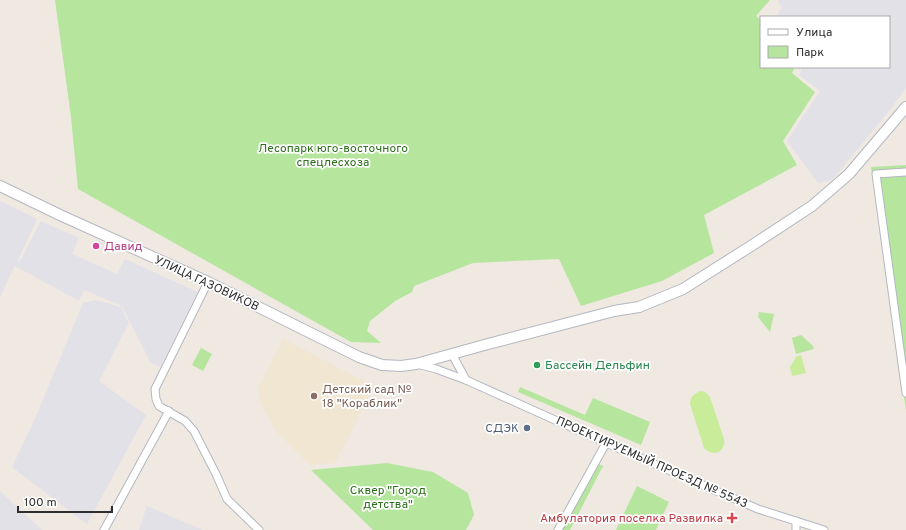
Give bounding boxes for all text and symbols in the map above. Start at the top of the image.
legend [760,16,890,68]
text: Улица [796,25,832,41]
text: Парк [796,45,824,61]
park label: Лесопарк юго-восточного спецлесхоза [258,141,408,171]
place label: Давид [104,239,143,255]
marker: Давид [91,241,101,251]
street label: УЛИЦА ГАЗОВИКОВ [152,253,262,315]
place label: Бассейн Дельфин [545,358,650,374]
marker: Бассейн Дельфин [532,360,542,370]
place label: Детский сад № 18 "Кораблик" [322,382,412,412]
marker: Детский сад № 18 "Кораблик" [309,391,319,401]
street label: ПРОЕКТИРУЕМЫЙ ПРОЕЗД № 5543 [553,413,750,513]
place label: СДЭК [485,421,519,437]
marker: СДЭК [522,423,532,433]
park label: Сквер "Город детства" [350,483,426,513]
scale bar [18,488,112,514]
text: 100 m [24,495,57,511]
place label: Амбулатория поселка Развилка [540,511,723,527]
marker: Амбулатория поселка Развилка [726,512,738,524]

